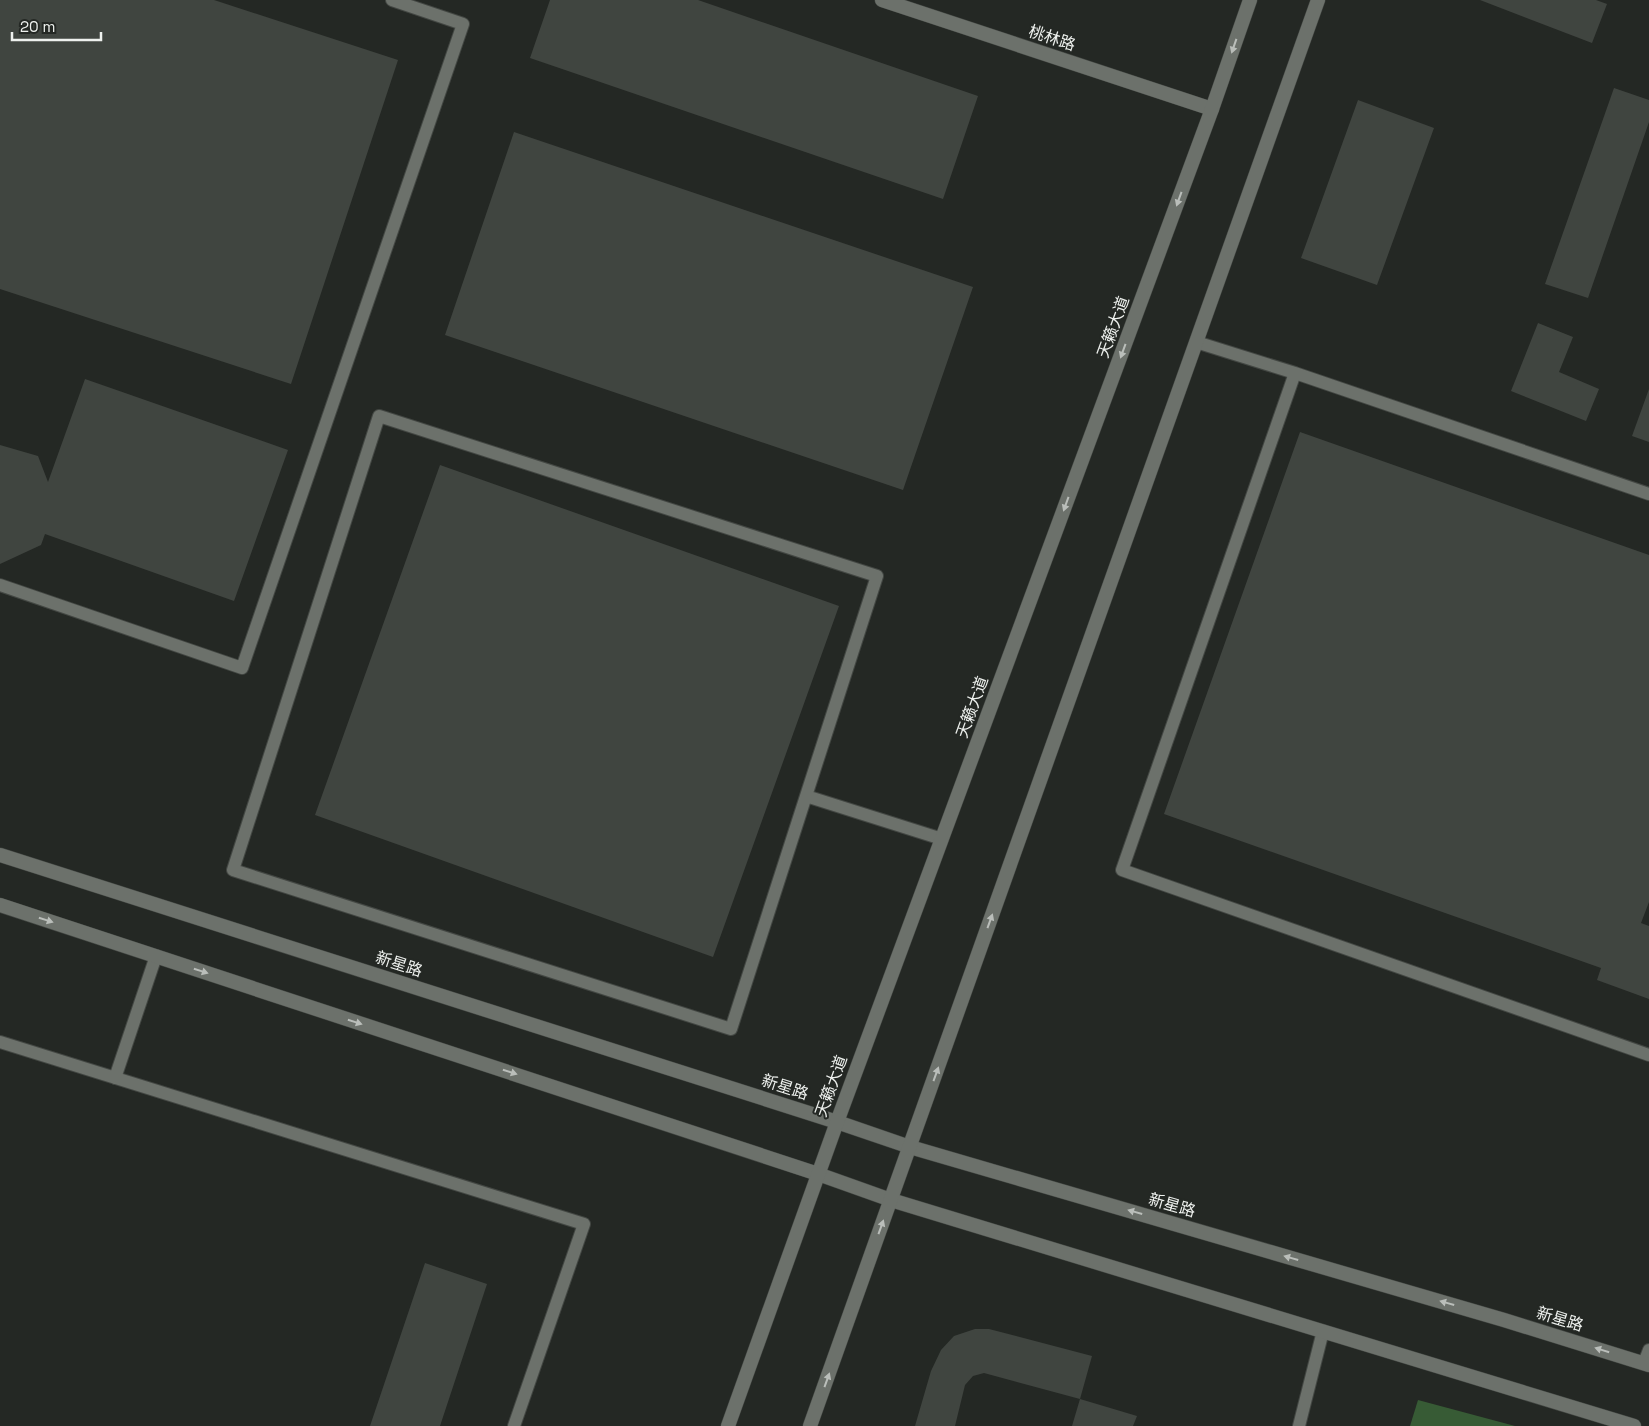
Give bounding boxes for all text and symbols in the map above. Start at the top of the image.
scale bar [12,10,101,42]
text: 20 m [20,17,55,36]
street label: 桃林路 [1026,21,1078,55]
one-way arrow [1230,39,1238,54]
one-way arrow [1175,192,1183,207]
street label: 天籁大道 [1092,293,1134,361]
one-way arrow [1119,344,1127,359]
one-way arrow [1062,496,1069,511]
street label: 天籁大道 [951,673,993,741]
one-way arrow [986,913,994,928]
one-way arrow [39,917,54,925]
street label: 新星路 [373,947,425,981]
one-way arrow [193,968,208,975]
one-way arrow [348,1018,363,1026]
street label: 天籁大道 [810,1052,852,1120]
one-way arrow [932,1066,940,1081]
one-way arrow [502,1069,517,1077]
street label: 新星路 [759,1070,811,1104]
street label: 新星路 [1146,1188,1198,1222]
one-way arrow [1127,1208,1142,1216]
one-way arrow [877,1219,885,1234]
one-way arrow [1283,1253,1298,1261]
one-way arrow [1439,1299,1454,1307]
street label: 新星路 [1534,1302,1586,1336]
one-way arrow [1595,1346,1610,1354]
one-way arrow [823,1372,831,1387]

